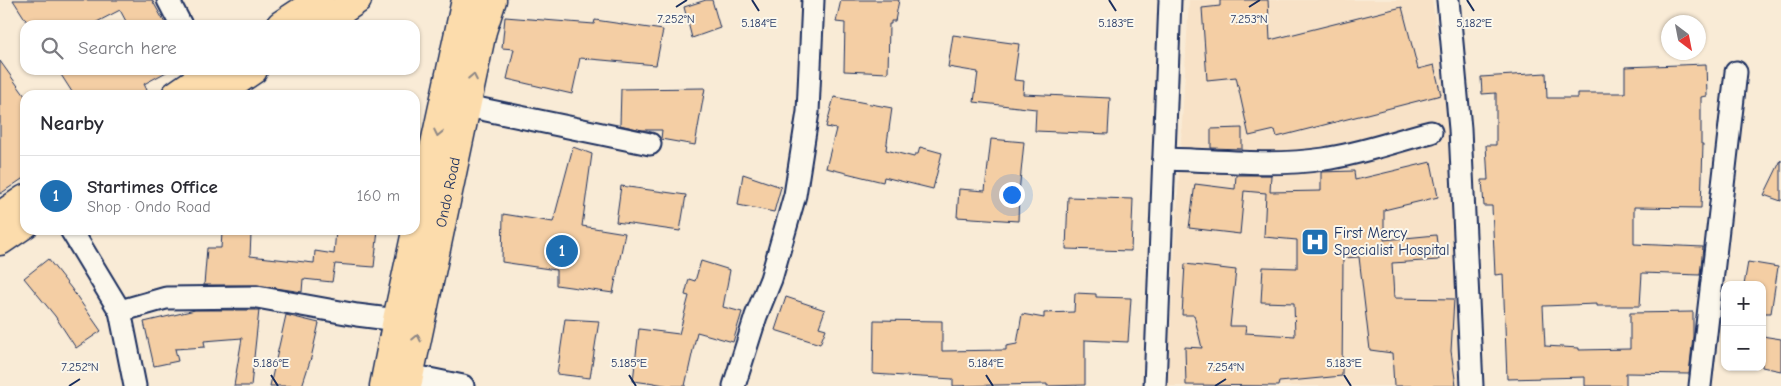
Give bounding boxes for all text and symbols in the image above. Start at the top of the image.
text: 7.252°N [657,12,695,26]
text: 7.253°N [1230,12,1268,26]
north arrow [1661,15,1706,60]
text: 5.184°E [741,16,777,30]
text: 5.183°E [1098,16,1134,30]
text: 5.182°E [1456,16,1492,30]
search box [20,20,420,75]
icon: search [38,34,66,62]
text: Search here [78,37,177,59]
one-way arrow [467,72,478,81]
text: Nearby [40,111,104,135]
one-way arrow [433,129,444,138]
street label: Ondo Road [432,156,464,229]
text: Startimes Office [87,176,218,198]
your location [999,182,1025,208]
text: 1 [53,187,59,205]
text: 160 m [357,187,400,205]
text: Shop · Ondo Road [87,198,211,216]
place label: First Mercy Specialist Hospital [1334,224,1450,259]
hospital icon: First Mercy Specialist Hospital [1300,227,1330,257]
pin: 1 [546,232,578,270]
map controls [1721,281,1766,371]
button: + [1721,281,1766,326]
button: − [1721,326,1766,371]
one-way arrow [411,334,422,343]
text: 5.186°E [253,356,289,370]
text: 5.185°E [611,356,647,370]
text: 5.184°E [968,356,1004,370]
text: 5.183°E [1326,356,1362,370]
text: 7.252°N [61,360,99,374]
text: 7.254°N [1208,360,1244,374]

